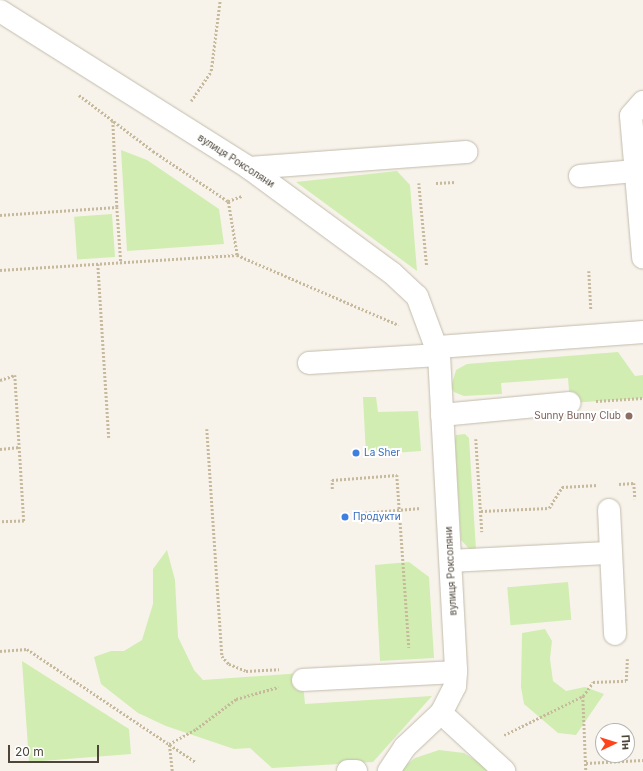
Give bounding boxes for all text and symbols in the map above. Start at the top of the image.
street label: вулиця Роксоляни [195,132,277,190]
place label: Sunny Bunny Club [534,410,621,422]
marker: Sunny Bunny Club [624,411,634,421]
place label: La Sher [364,447,400,459]
marker: La Sher [351,448,361,458]
place label: Продукти [353,511,401,523]
marker: Продукти [340,512,350,522]
street label: вулиця Роксоляни [443,526,459,616]
north arrow [595,723,635,763]
text: Пн [618,734,633,750]
scale bar [10,737,101,763]
text: 20 m [15,744,44,759]

